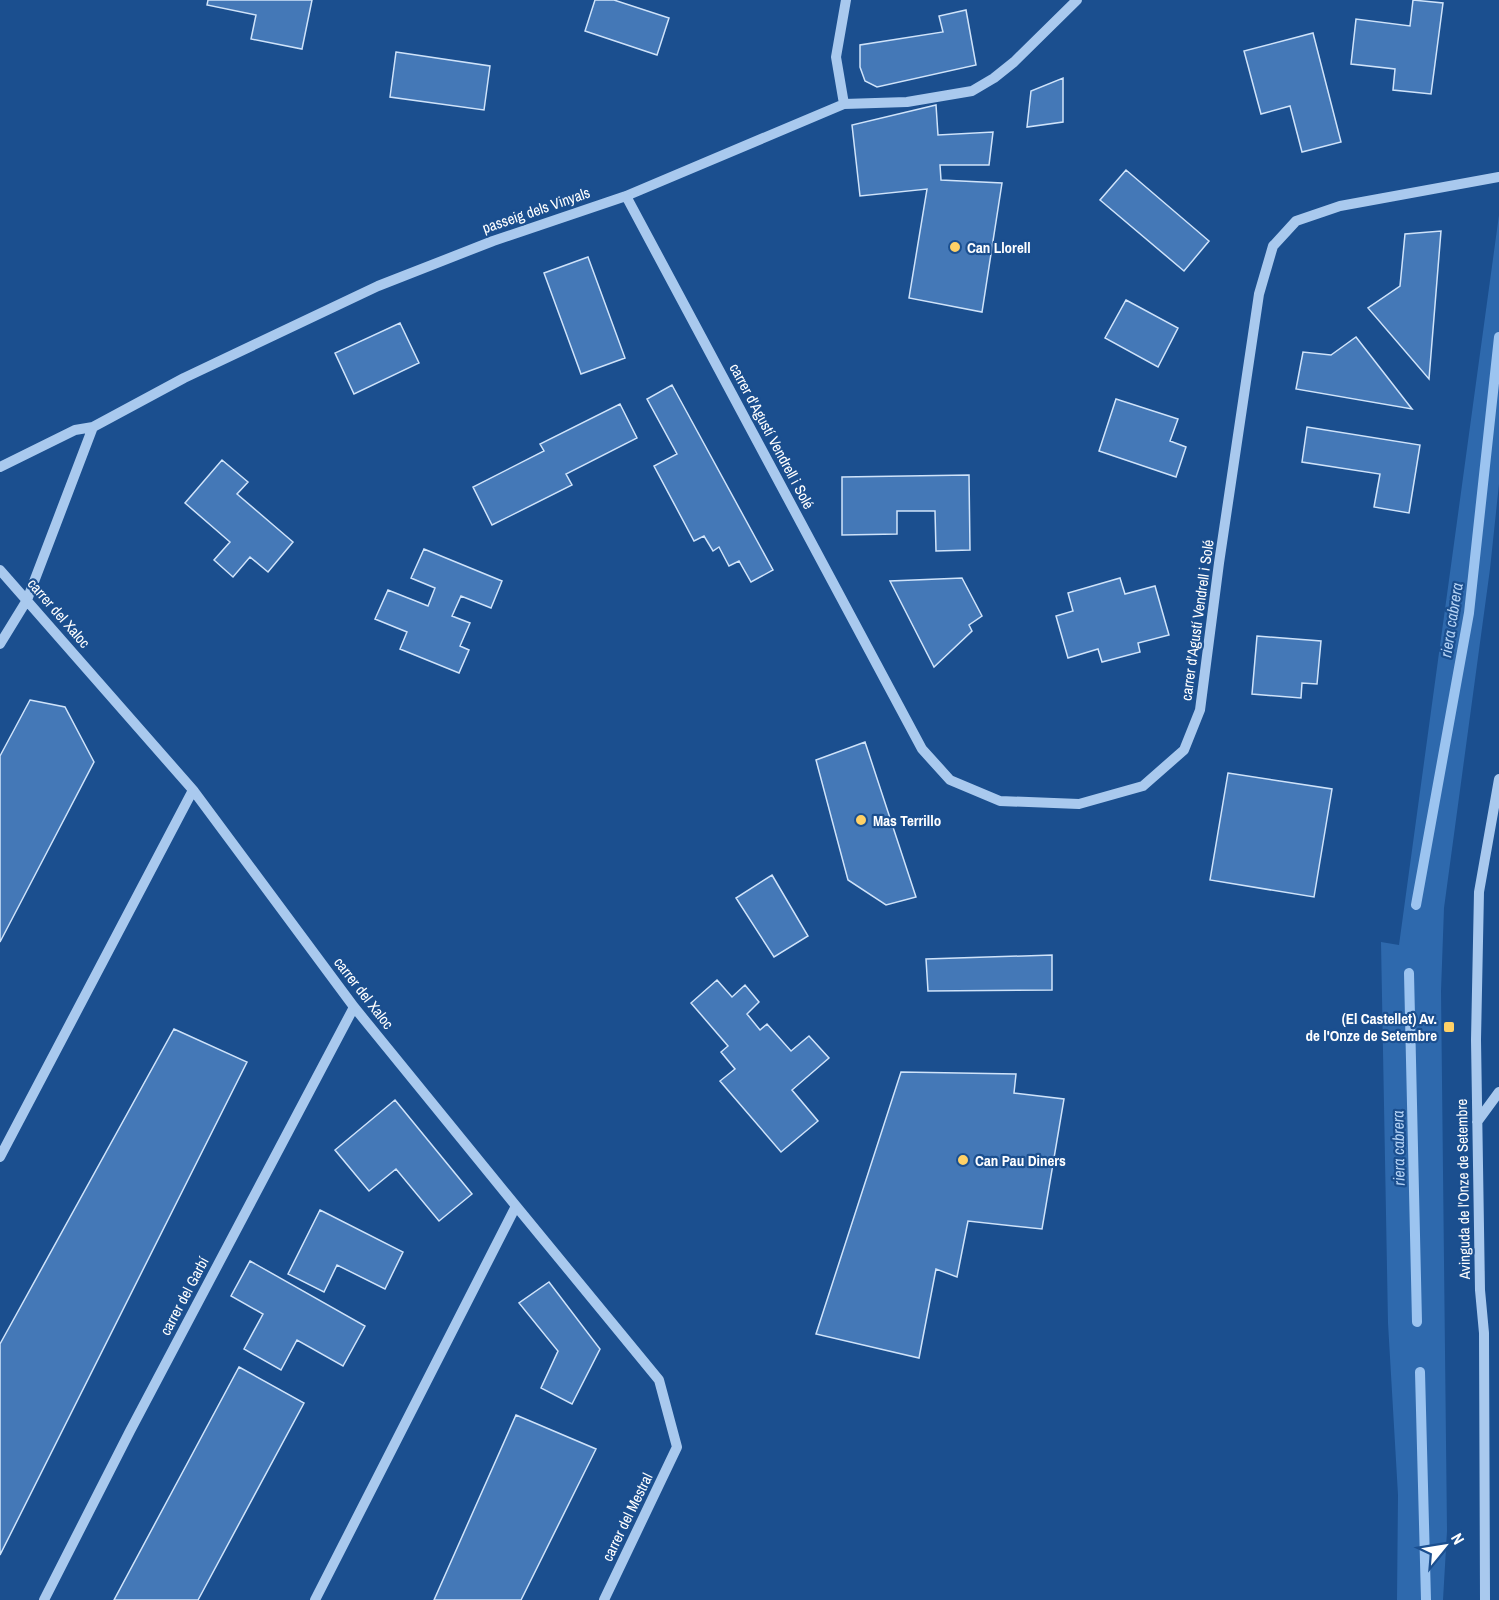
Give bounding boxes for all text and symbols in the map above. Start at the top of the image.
street label: passeig dels Vinyals [479,182,593,238]
place label: Can Llorell [967,237,1031,258]
marker: Can Llorell [948,240,962,254]
street label: carrer d'Agustí Vendrell i Solé [725,359,819,513]
street label: carrer d'Agustí Vendrell i Solé [1175,538,1219,702]
street label: carrer del Xaloc [23,574,95,652]
water label: riera cabrera [1434,581,1468,659]
place label: Mas Terrillo [873,810,941,831]
marker: Mas Terrillo [854,813,868,827]
street label: carrer del Xaloc [329,953,399,1033]
place label: (El Castellet) Av. de l'Onze de Setembre [1306,1008,1437,1046]
marker: (El Castellet) Av. de l'Onze de Setembre [1442,1020,1456,1034]
street label: Avinguda de l'Onze de Setembre [1451,1098,1475,1280]
water label: riera cabrera [1386,1110,1410,1186]
place label: Can Pau Diners [975,1150,1066,1171]
marker: Can Pau Diners [956,1153,970,1167]
street label: carrer del Garbí [155,1253,214,1339]
street label: carrer del Mestral [597,1469,657,1565]
north arrow [1415,1516,1475,1576]
text: N [1446,1529,1470,1548]

